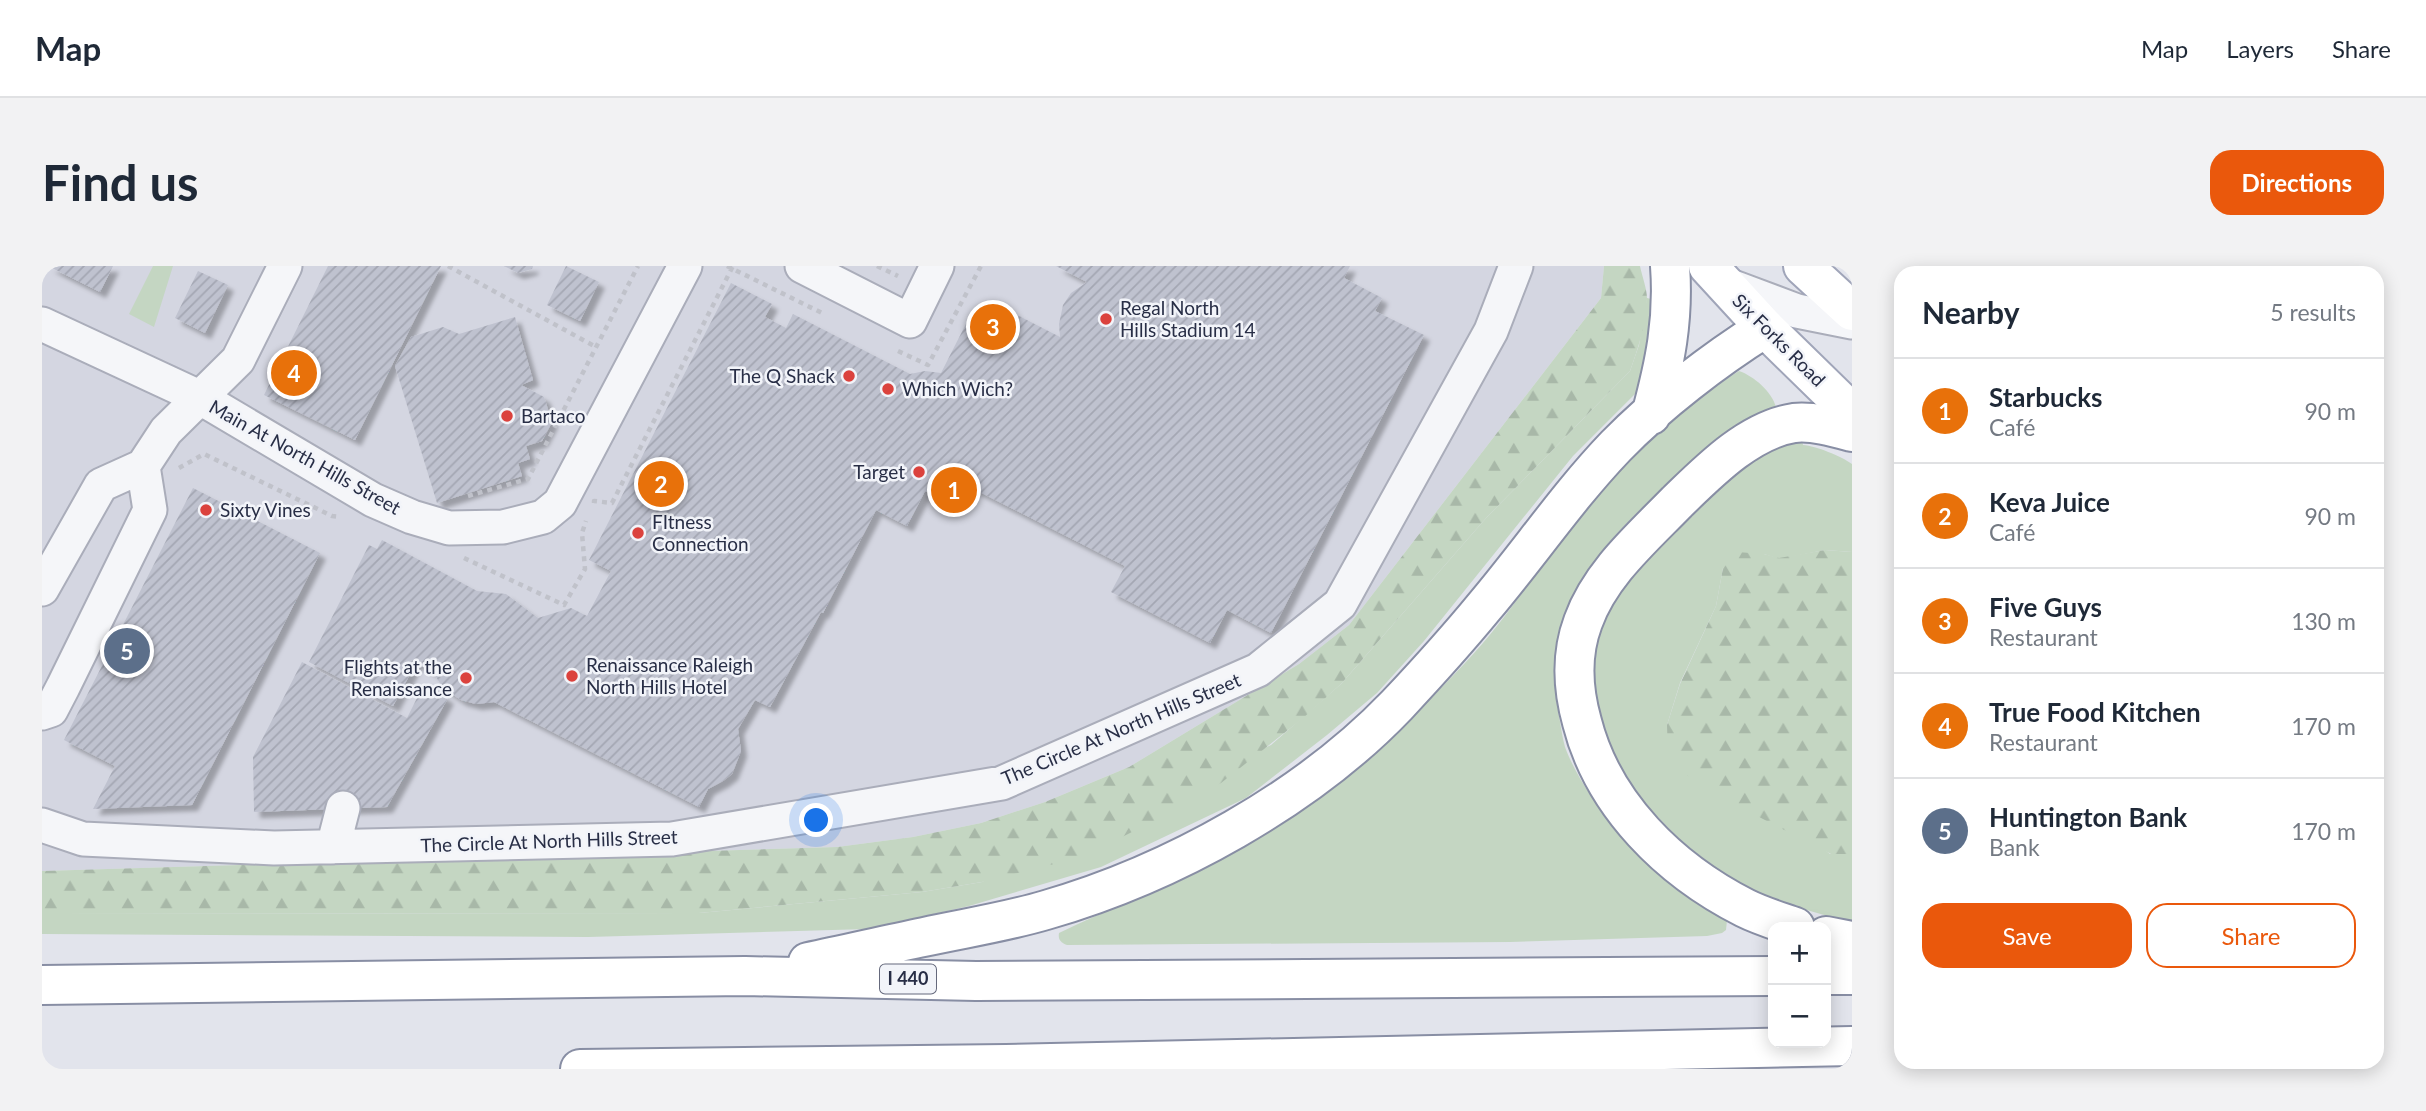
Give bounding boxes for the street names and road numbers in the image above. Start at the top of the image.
street label: Six Forks Road [1728,289,1830,391]
street label: Main At North Hills Street [205,394,405,519]
street label: The Circle At North Hills Street [998,668,1244,789]
street label: The Circle At North Hills Street [420,825,678,856]
road number: I 440 [880,964,936,994]

